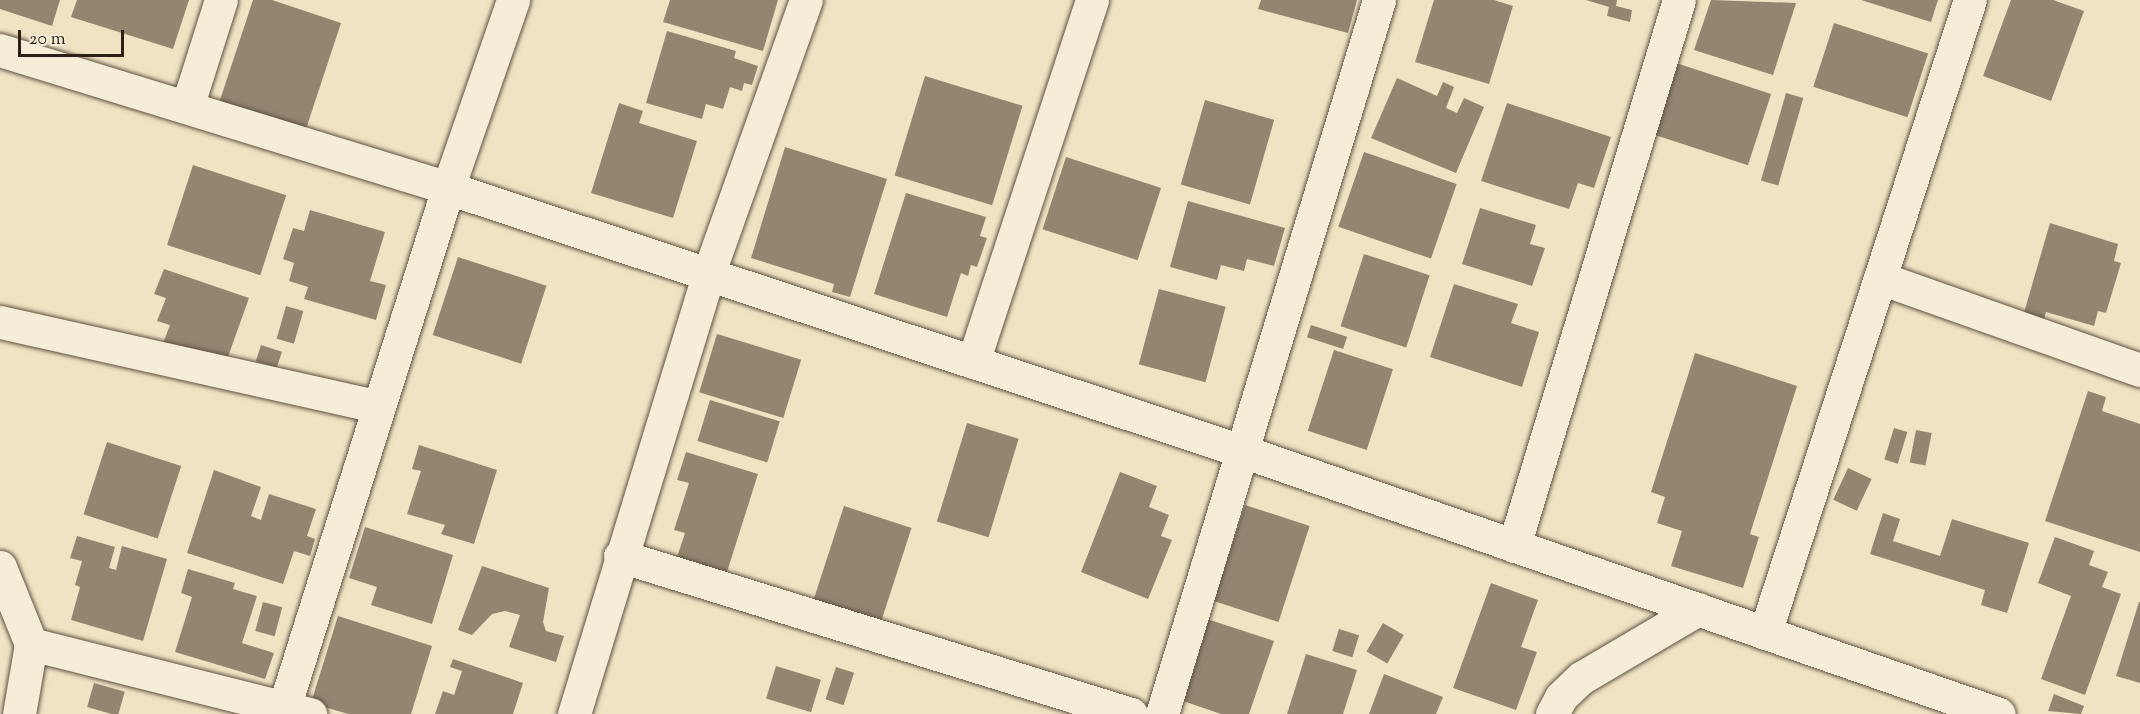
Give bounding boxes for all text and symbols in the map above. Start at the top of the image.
scale bar [21,18,128,56]
text: 20 m [29,27,66,53]

